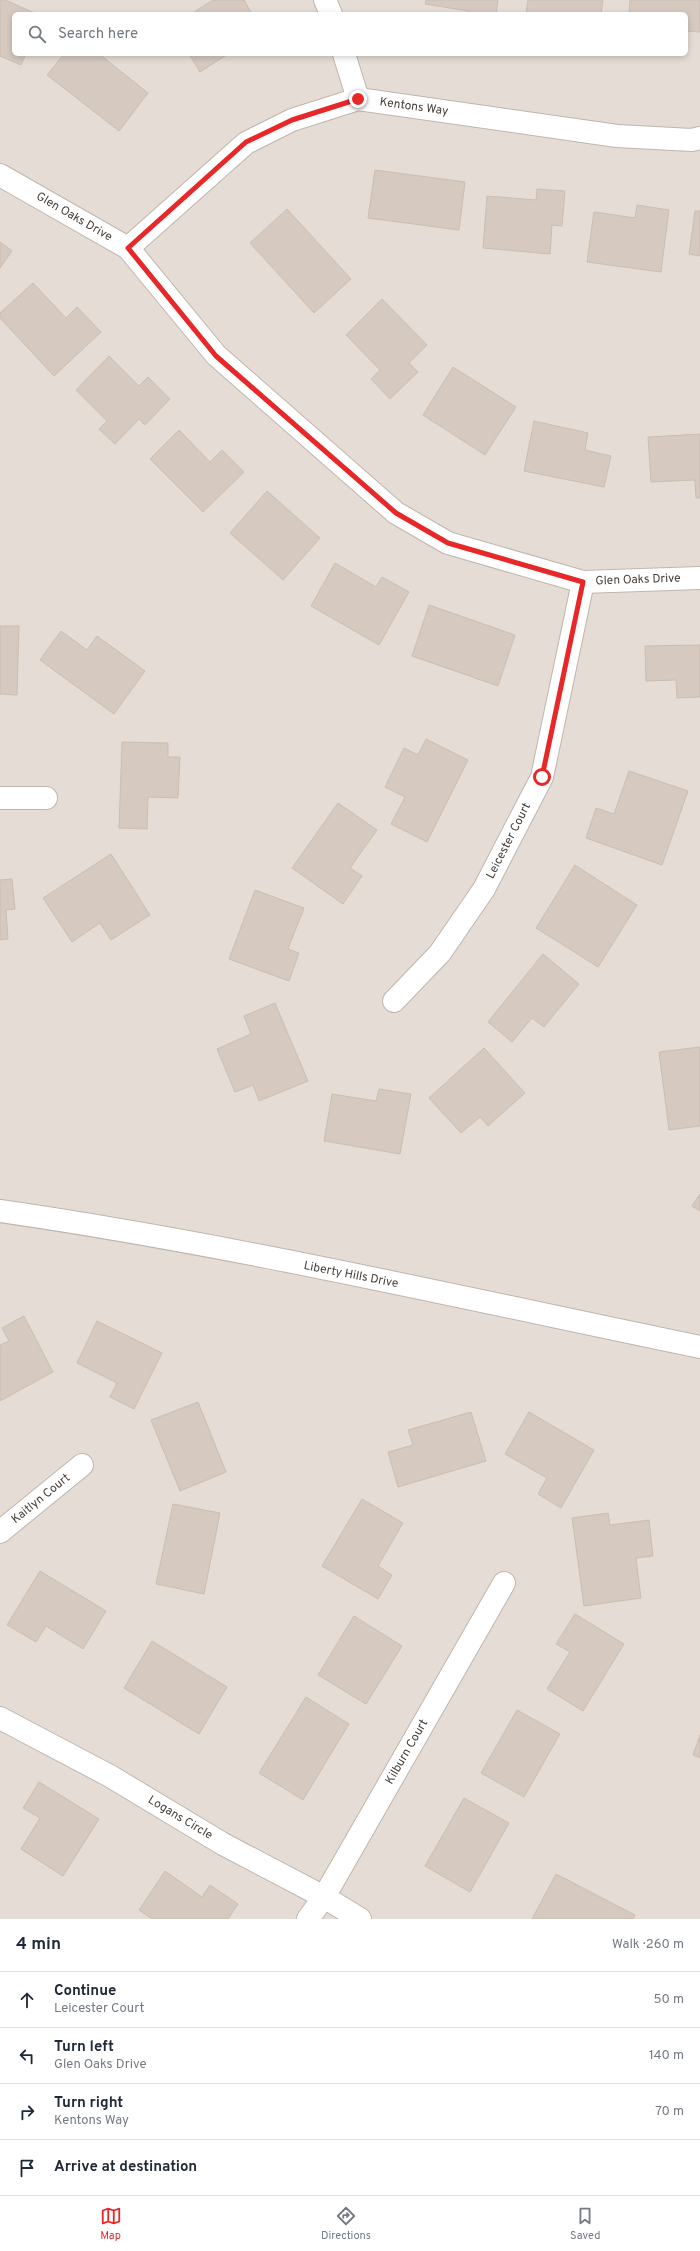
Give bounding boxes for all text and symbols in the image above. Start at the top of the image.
search box [12,12,688,56]
icon: search [26,23,48,45]
text: Search here [58,25,138,44]
route end [349,90,367,108]
street label: Kentons Way [379,94,449,120]
street label: Glen Oaks Drive [33,189,115,245]
street label: Glen Oaks Drive [595,571,681,589]
route start [533,768,551,786]
street label: Leicester Court [483,800,535,882]
street label: Liberty Hills Drive [302,1258,400,1292]
street label: Kaitlyn Court [8,1470,74,1528]
street label: Kilburn Court [382,1717,432,1787]
street label: Logans Circle [145,1792,215,1844]
text: 4 min [16,1934,61,1956]
text: Walk · 260 m [612,1937,684,1953]
text: Continue [54,1982,116,2001]
icon: ahead [16,1989,38,2011]
text: 50 m [654,1992,684,2008]
text: Leicester Court [54,2001,144,2017]
text: Turn left [54,2038,114,2057]
icon: left [16,2045,38,2067]
text: 140 m [649,2048,684,2064]
text: Glen Oaks Drive [54,2057,147,2073]
text: Turn right [54,2094,123,2113]
icon: right [16,2101,38,2123]
text: 70 m [655,2104,684,2120]
text: Kentons Way [54,2113,129,2129]
icon: arrive [16,2157,38,2179]
text: Arrive at destination [54,2158,197,2177]
tab: Map [100,2205,122,2243]
tab: Directions [321,2205,371,2243]
tab: Saved [570,2205,600,2243]

